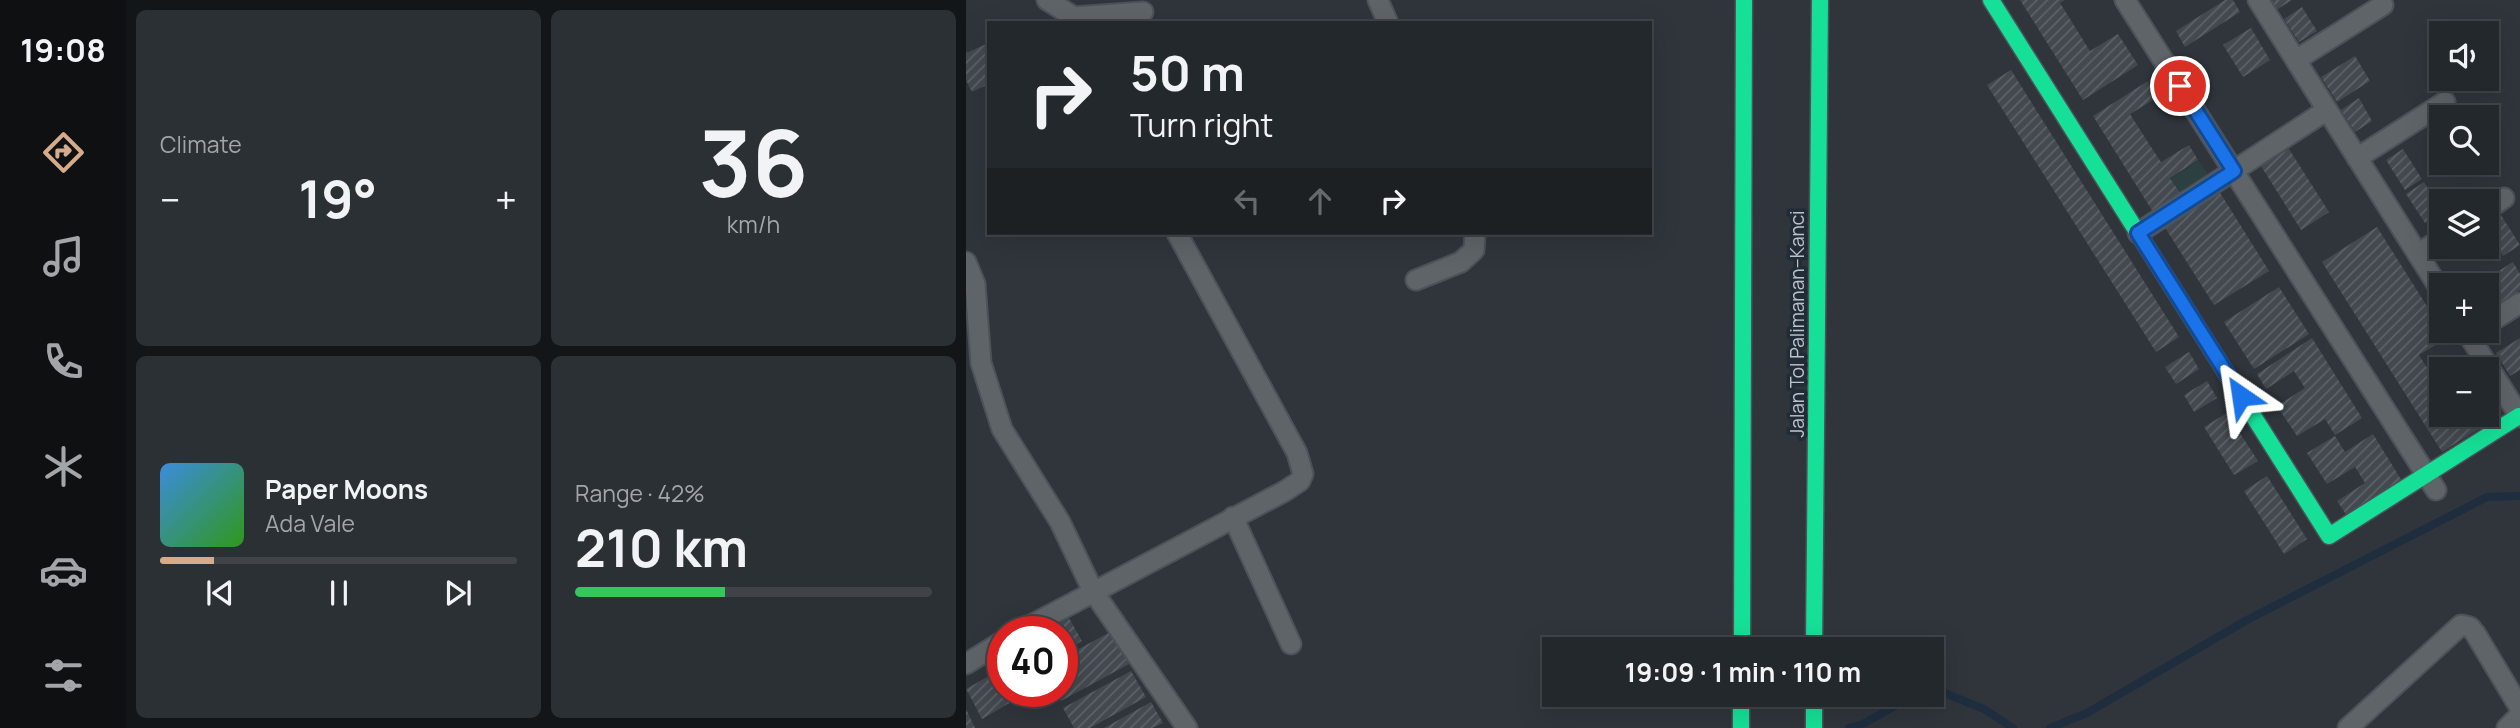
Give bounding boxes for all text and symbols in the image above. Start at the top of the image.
map controls [2429,21,2499,427]
button: sound [2429,21,2499,91]
text: 19:08 [20,28,106,72]
text: 50 m [1130,39,1245,106]
icon: right [1015,49,1106,140]
pin [2150,56,2210,116]
icon: arrive [2161,67,2199,105]
text: 36 [699,100,808,224]
text: Turn right [1130,103,1273,147]
button: search [2429,105,2499,175]
icon: directions [39,128,88,177]
text: Climate [160,128,242,160]
text: 19° [299,163,377,234]
text: − [160,173,181,225]
text: + [495,173,517,225]
icon: left [1228,182,1266,220]
icon: ahead [1301,182,1339,220]
icon: right [1374,182,1412,220]
button: layers [2429,189,2499,259]
text: km/h [727,208,780,240]
street label: Jalan Tol Palimanan–Kanci [1784,211,1810,437]
icon: music [39,232,88,281]
button: + [2429,273,2499,343]
icon: phone [39,337,88,386]
button: − [2429,357,2499,427]
position arrow [2204,359,2278,433]
icon: climate [39,442,88,491]
text: Paper Moons [265,471,428,507]
text: Range · 42% [575,477,705,509]
text: Ada Vale [265,507,355,539]
text: 210 km [575,512,748,583]
icon: car [39,546,88,595]
icon: previous [201,574,239,612]
icon: pause [320,574,358,612]
icon: next [439,574,477,612]
speed limit sign: 40 [987,616,1078,707]
icon: filters [39,651,88,700]
text: 19:09 · 1 min · 110 m [1625,654,1861,690]

